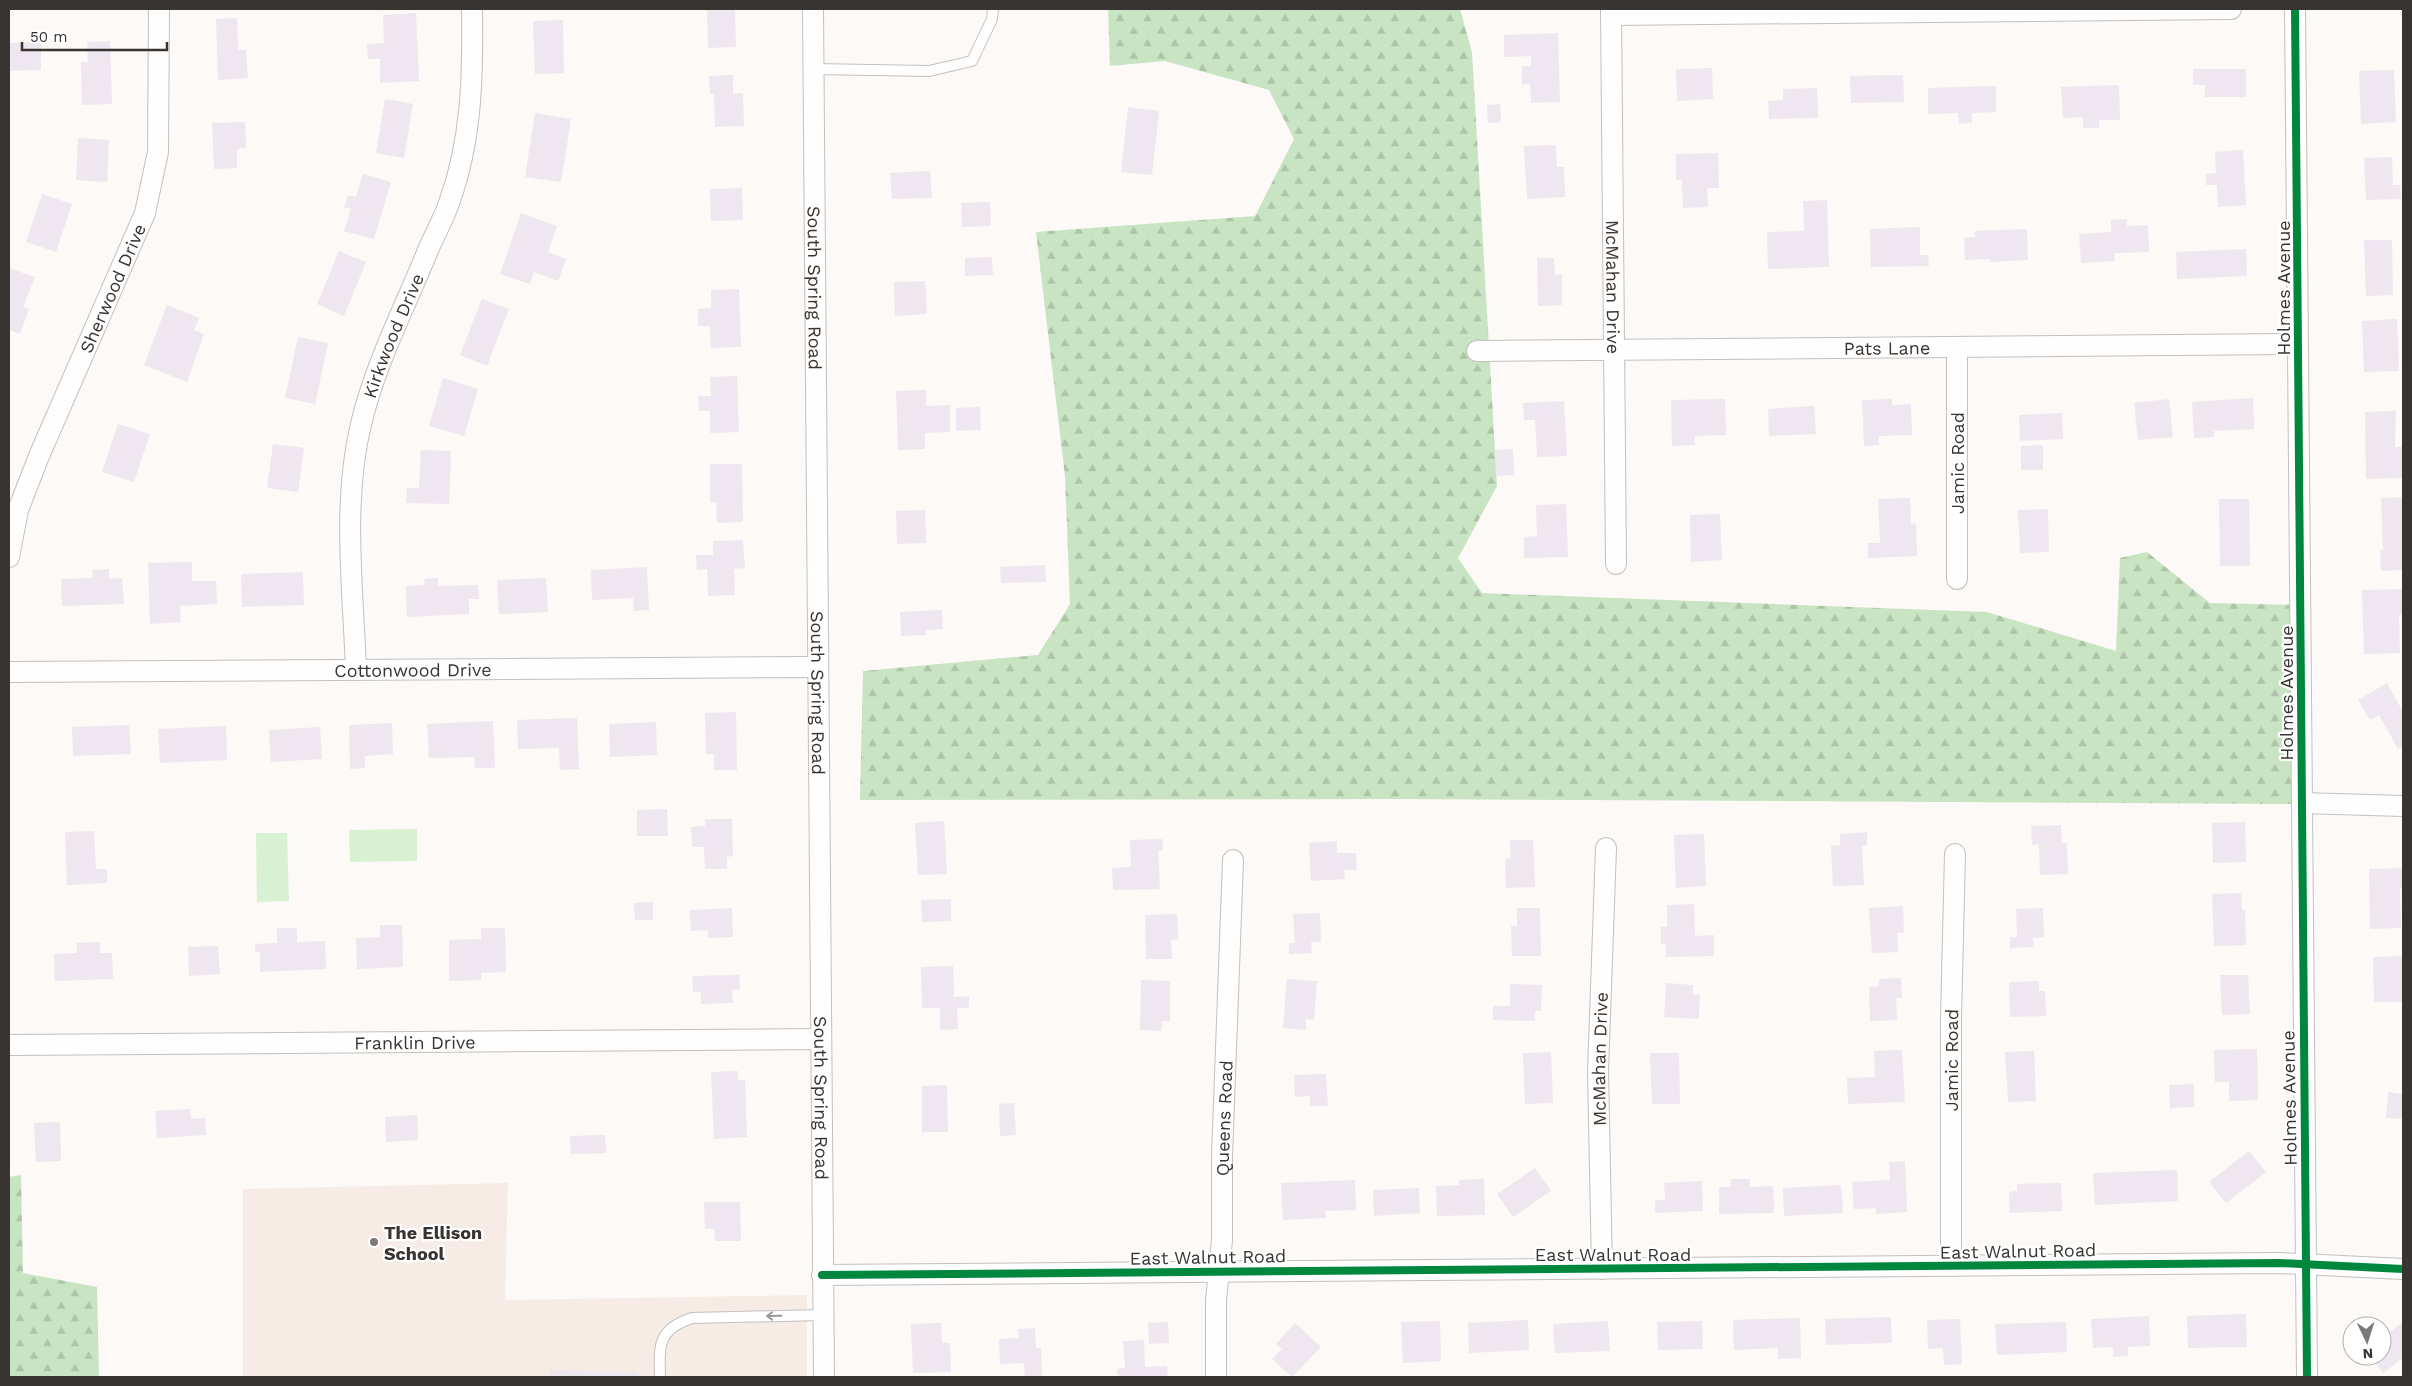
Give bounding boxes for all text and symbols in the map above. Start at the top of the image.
scale bar [22,20,168,52]
text: 50 m [30,28,67,46]
street label: South Spring Road [804,206,826,370]
street label: Sherwood Drive [75,220,150,356]
street label: McMahan Drive [1602,220,1625,354]
street label: Holmes Avenue [2273,220,2294,356]
street label: Kirkwood Drive [358,270,428,401]
street label: Pats Lane [1844,337,1930,358]
street label: Jamic Road [1947,412,1968,514]
street label: South Spring Road [807,611,830,775]
street label: Holmes Avenue [2276,625,2297,761]
street label: Cottonwood Drive [334,659,492,680]
street label: McMahan Drive [1587,992,1611,1126]
street label: Jamic Road [1940,1009,1962,1111]
street label: South Spring Road [811,1016,833,1180]
street label: Holmes Avenue [2277,1030,2301,1166]
street label: Franklin Drive [354,1031,476,1053]
street label: Queens Road [1212,1060,1236,1176]
place label: The Ellison School [384,1222,482,1264]
marker: The Ellison School [368,1236,380,1248]
street label: East Walnut Road [1940,1239,2096,1263]
street label: East Walnut Road [1535,1244,1691,1265]
street label: East Walnut Road [1130,1245,1286,1269]
one-way arrow [766,1311,782,1321]
north arrow [2342,1316,2392,1366]
text: N [2362,1346,2374,1362]

